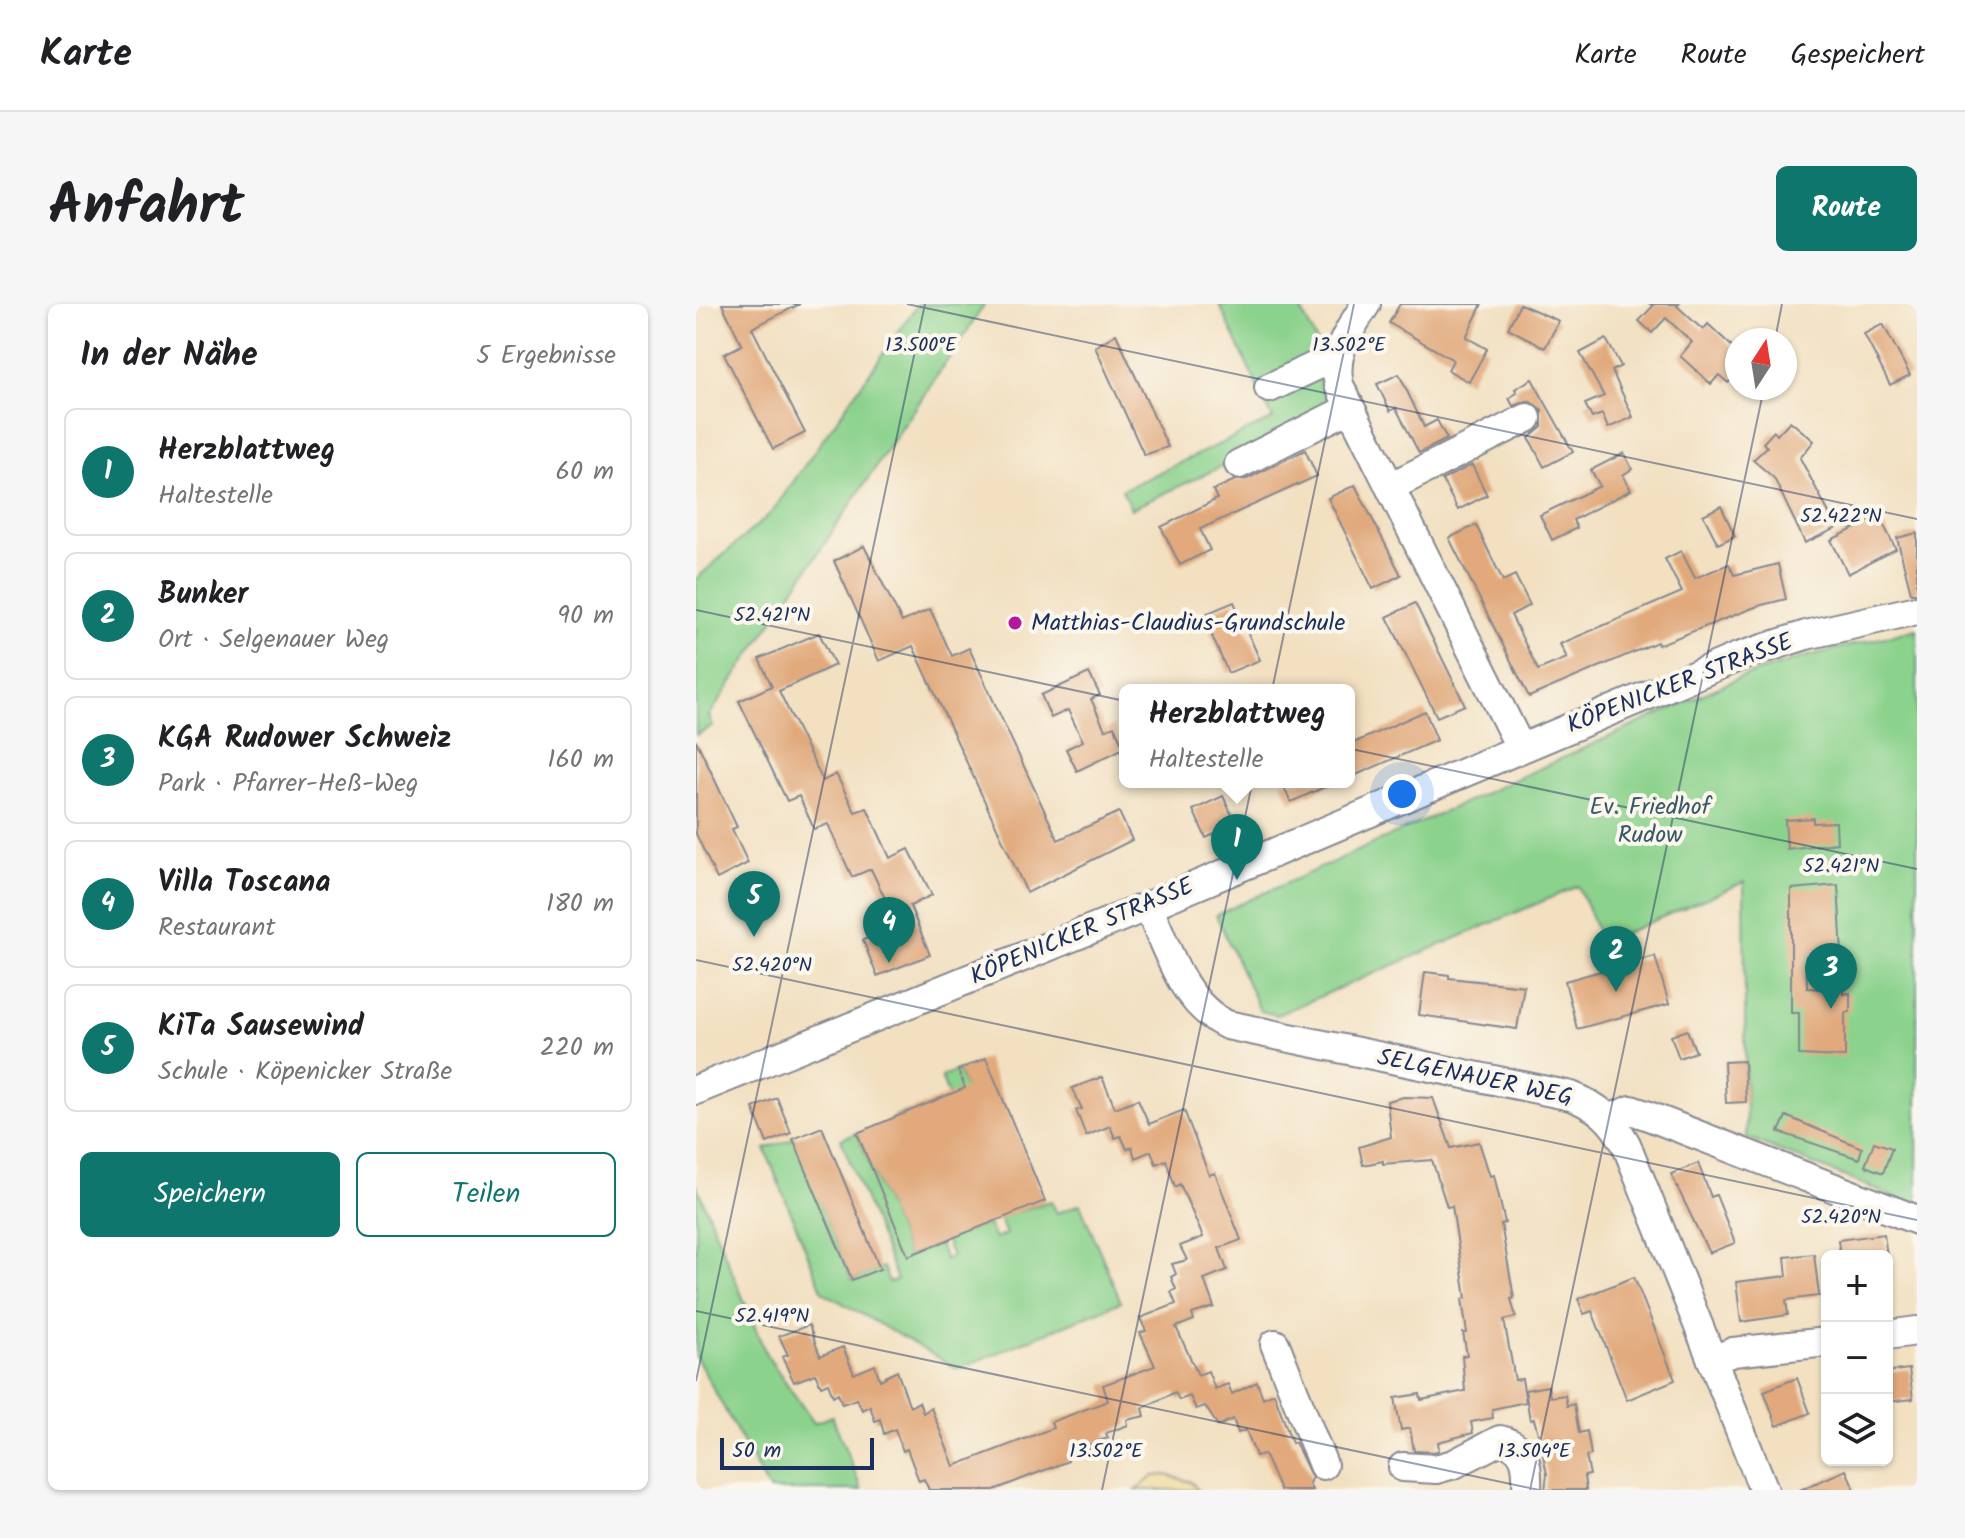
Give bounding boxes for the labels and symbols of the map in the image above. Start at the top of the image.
north arrow [1725,328,1797,400]
text: 13.500°E [885,330,958,362]
text: 13.502°E [1312,330,1387,362]
text: 52.422°N [1800,501,1882,533]
text: 52.421°N [734,600,810,632]
place label: Matthias-Claudius-Grundschule [1031,604,1345,643]
marker: Matthias-Claudius-Grundschule [1006,614,1024,632]
street label: KÖPENICKER STRASSE [1561,623,1800,745]
your location [1382,774,1422,814]
park label: Ev. Friedhof Rudow [1589,788,1714,855]
pin: 1 [1211,814,1263,880]
text: 52.421°N [1803,851,1879,883]
street label: KÖPENICKER STRASSE [964,867,1201,997]
pin: 5 [728,871,780,937]
pin: 4 [863,897,915,963]
pin: 2 [1590,926,1642,992]
pin: 3 [1805,943,1857,1009]
text: 52.420°N [732,950,812,982]
street label: SELGENAUER WEG [1374,1038,1576,1118]
text: 52.420°N [1801,1202,1881,1234]
text: 52.419°N [735,1301,809,1333]
scale bar [720,1434,874,1470]
text: 13.502°E [1069,1436,1144,1468]
text: 13.504°E [1498,1436,1572,1468]

